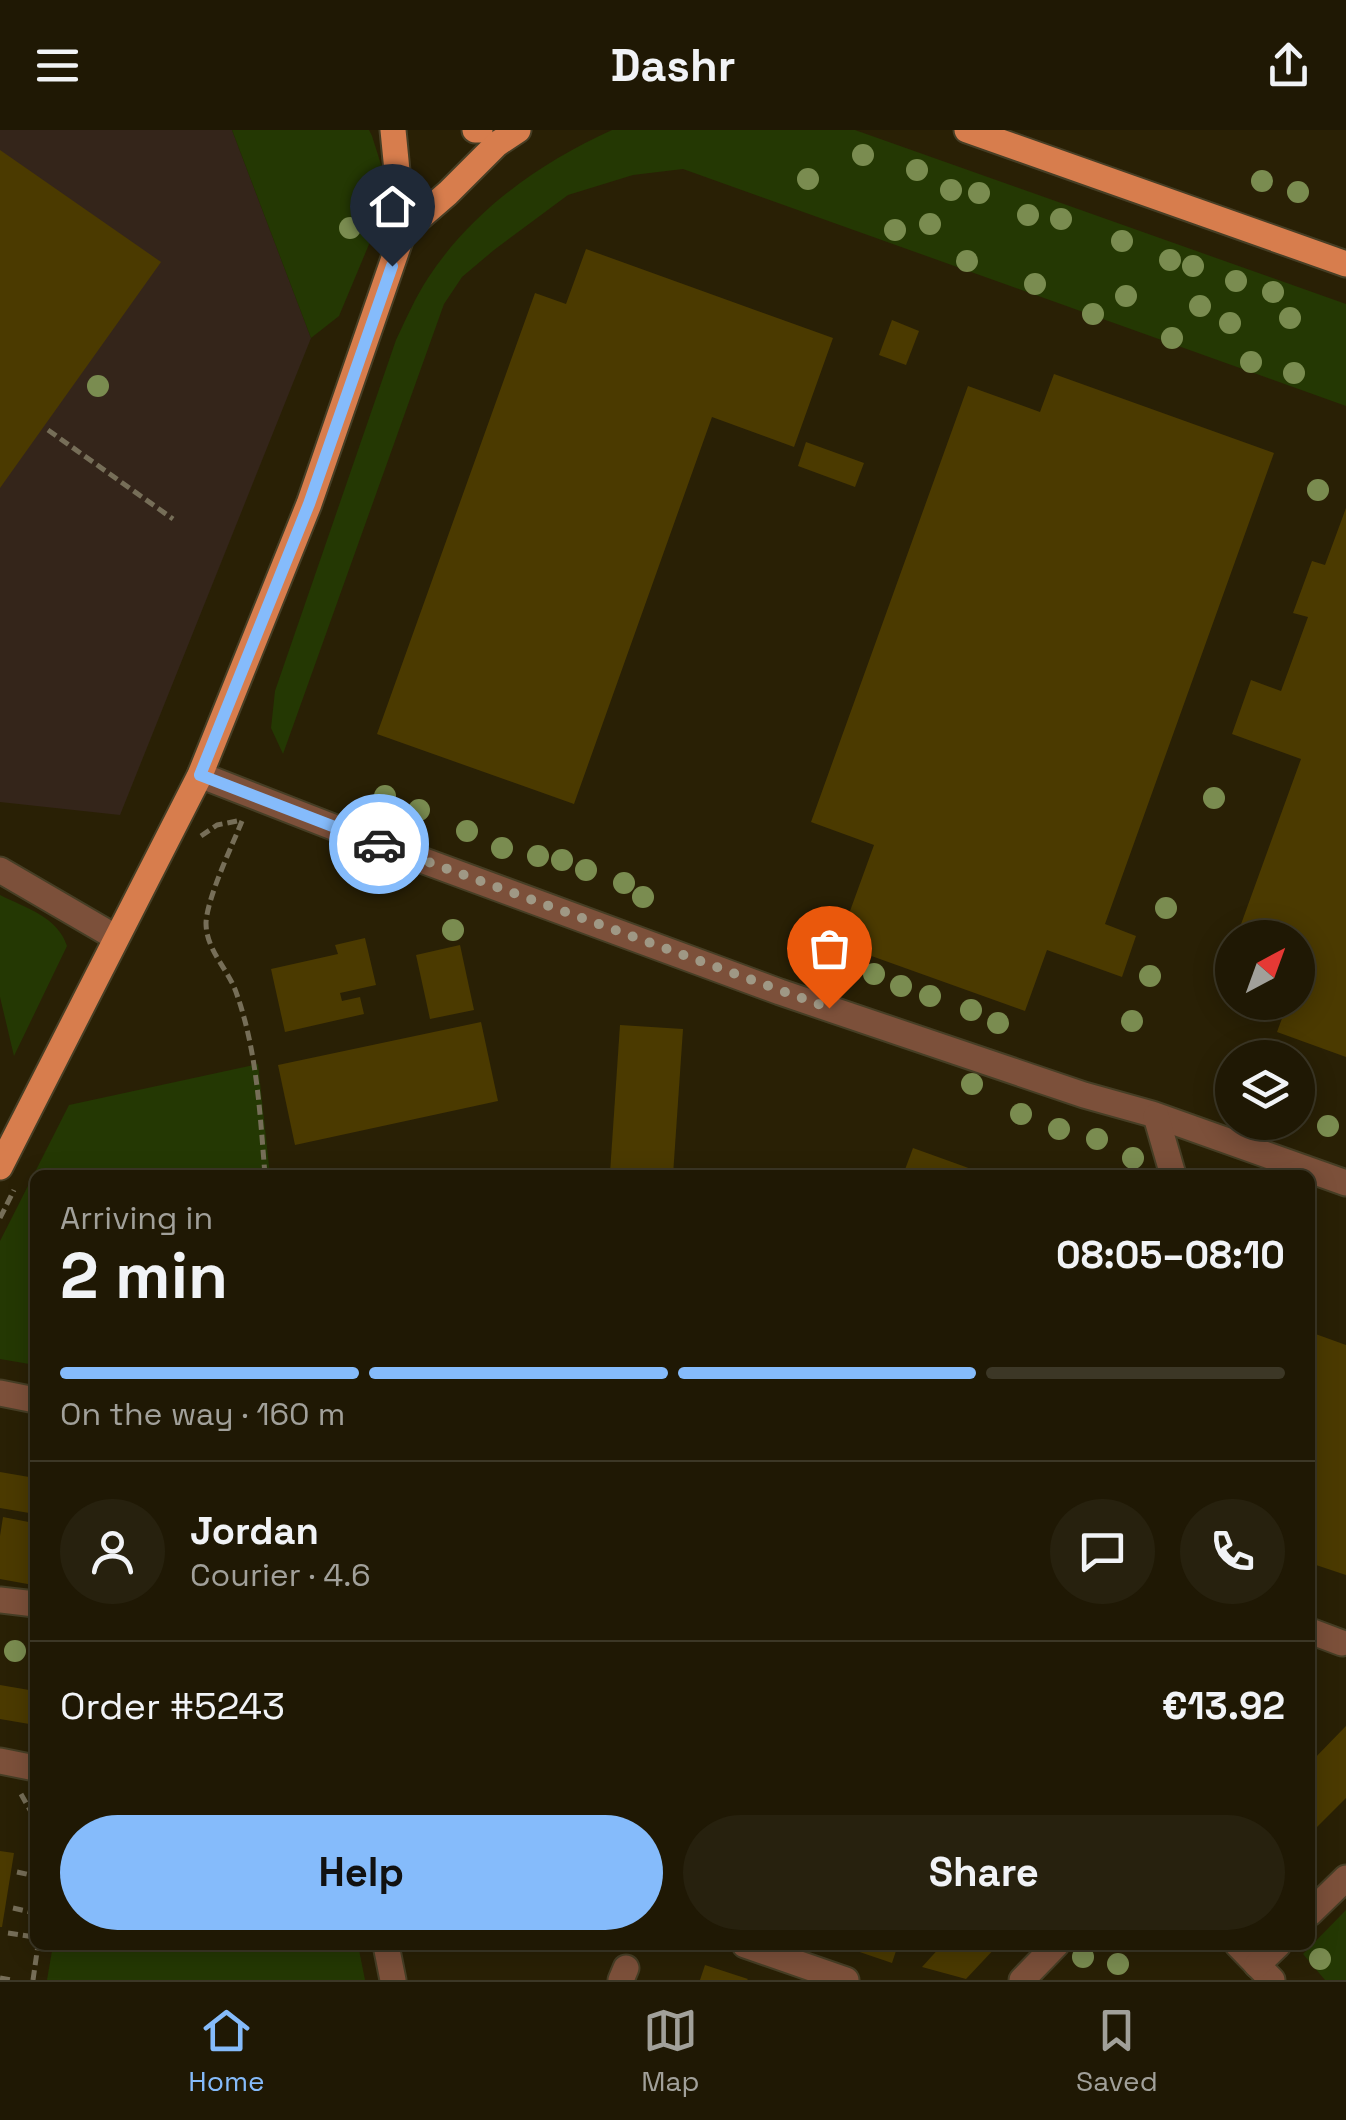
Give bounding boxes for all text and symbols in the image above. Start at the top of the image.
text: Dashr [611,37,735,94]
icon: menu [30,38,85,93]
icon: share [1261,38,1316,93]
pin [350,164,435,267]
icon: home [365,179,420,234]
courier [329,794,429,894]
icon: car [352,817,407,872]
pin [787,906,872,1009]
north arrow [1215,920,1315,1020]
map controls [1215,920,1315,1140]
icon: bag [802,921,857,976]
button: layers [1215,1040,1315,1140]
text: Arriving in [60,1198,213,1238]
text: 08:05–08:10 [1056,1231,1285,1279]
text: 2 min [60,1234,228,1317]
text: On the way · 160 m [60,1394,345,1434]
button: person [60,1499,165,1604]
button: chat [1050,1499,1155,1604]
button: phone [1180,1499,1285,1604]
text: Jordan [190,1507,319,1555]
text: Courier · 4.6 [190,1555,371,1595]
text: Order #5243 [60,1682,285,1730]
text: €13.92 [1162,1682,1285,1730]
button: Help [60,1815,663,1930]
button: Share [683,1815,1285,1930]
tab: Home [188,2003,265,2099]
tab: Map [641,2003,700,2099]
tab: Saved [1076,2003,1158,2099]

